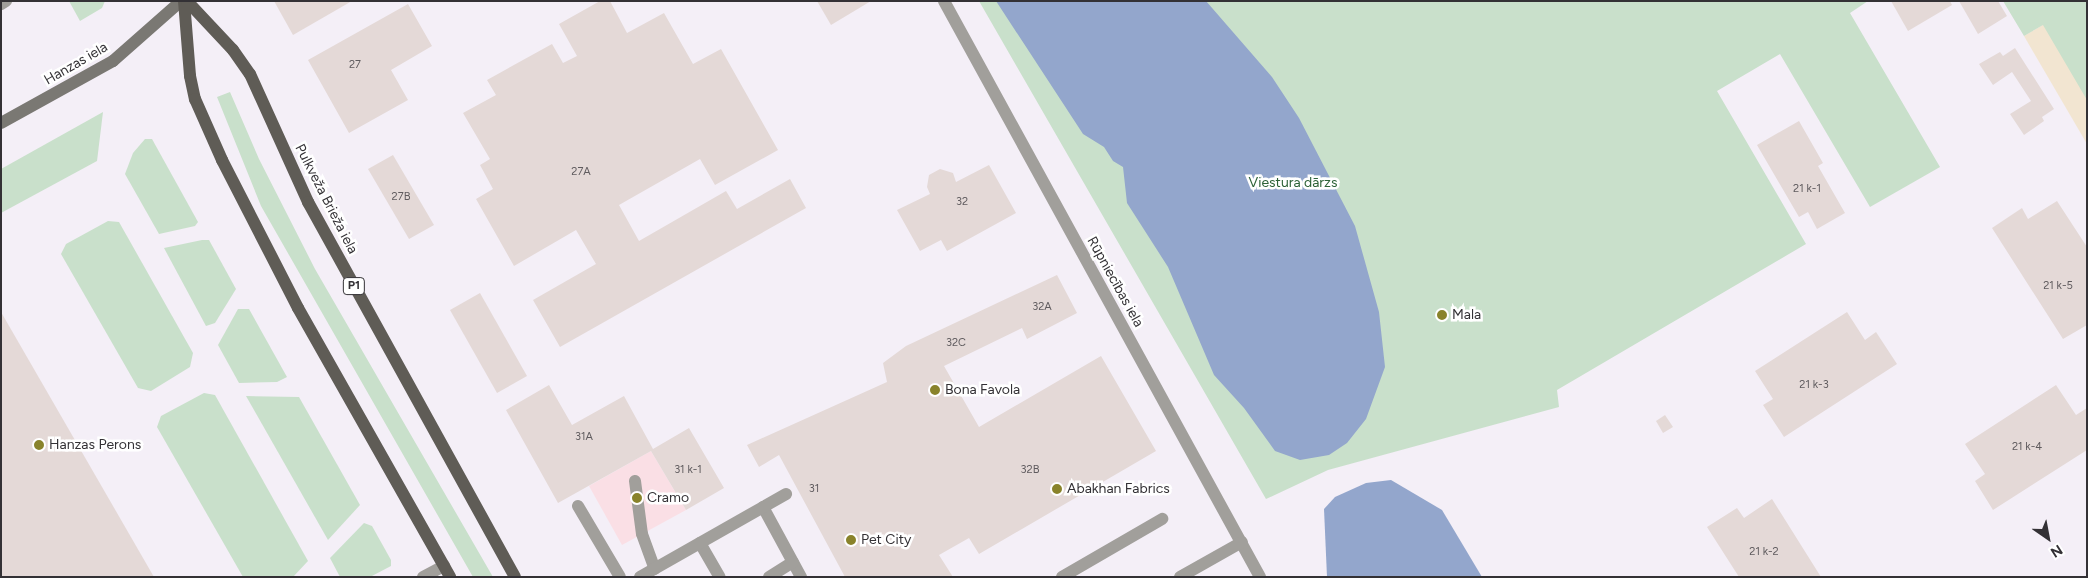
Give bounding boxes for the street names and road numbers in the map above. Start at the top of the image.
street label: Hanzas iela [41,39,111,89]
street label: Pulkveža Brieža iela [291,141,361,257]
street label: Rūpniecības iela [1083,234,1147,330]
road number: P1 [343,276,365,296]

